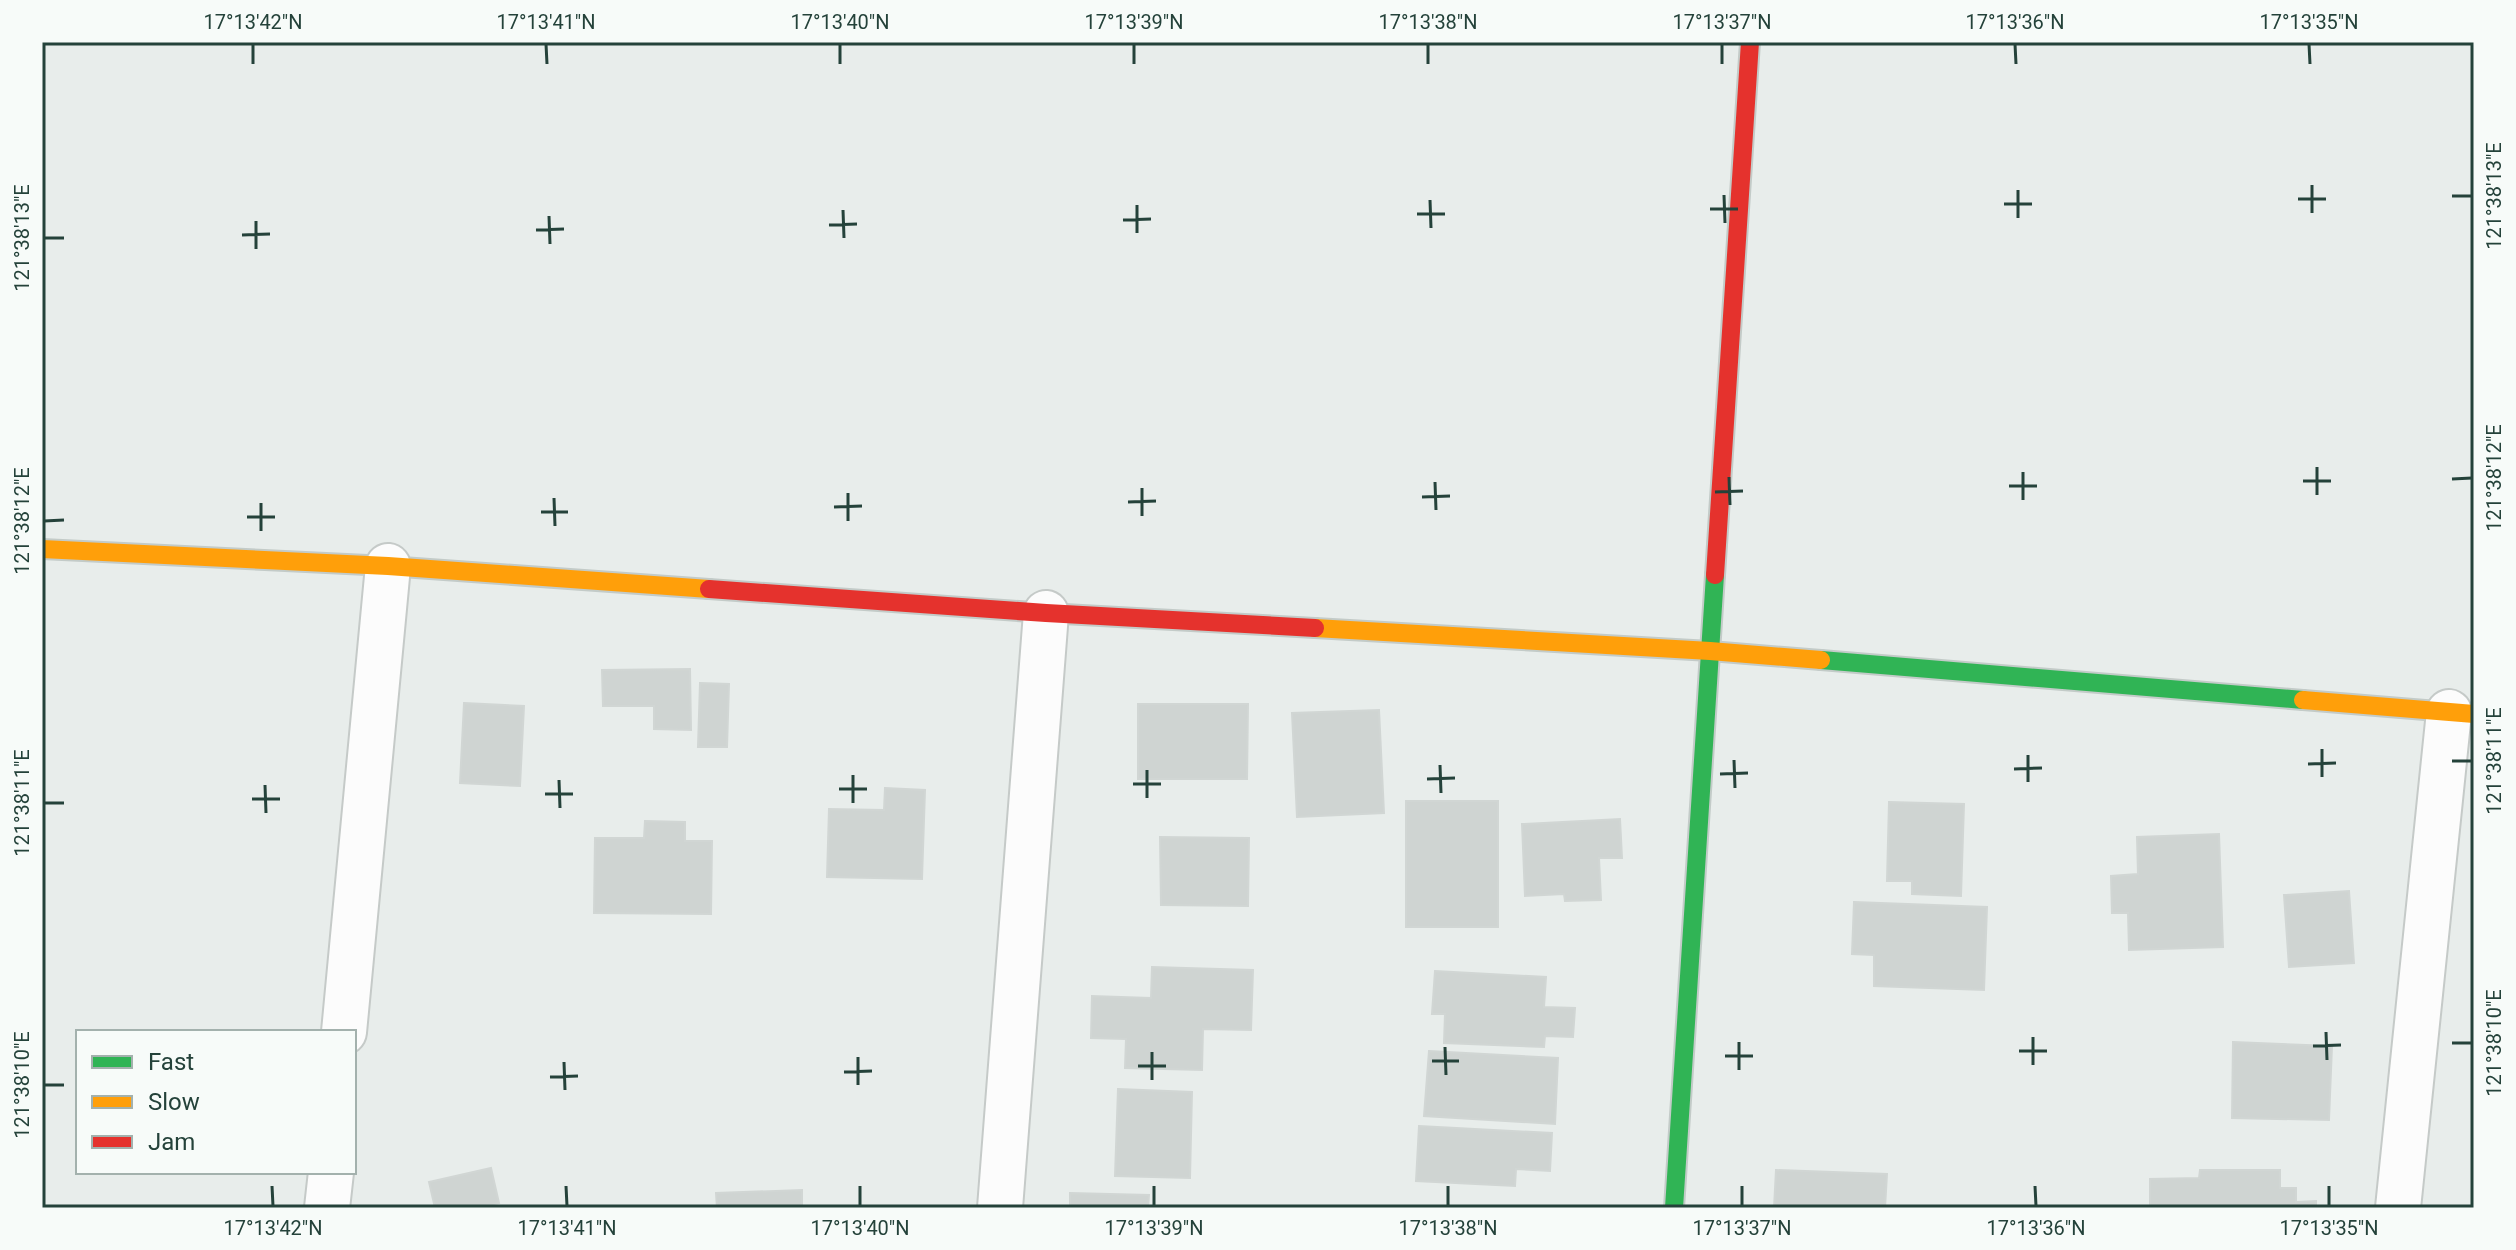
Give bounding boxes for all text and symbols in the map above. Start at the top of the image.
text: 17°13'42"N [203,10,303,34]
text: 17°13'41"N [496,10,596,34]
text: 17°13'40"N [790,10,890,34]
text: 17°13'39"N [1084,10,1184,34]
text: 17°13'38"N [1378,10,1478,34]
text: 17°13'37"N [1672,10,1772,34]
text: 17°13'36"N [1965,10,2065,34]
text: 17°13'35"N [2259,10,2359,34]
text: 121°38'13"E [2482,142,2506,250]
text: 121°38'13"E [10,184,34,292]
text: 121°38'12"E [2482,424,2506,532]
text: 121°38'12"E [10,467,34,575]
text: 121°38'11"E [2482,707,2506,815]
text: 121°38'11"E [10,749,34,857]
text: 121°38'10"E [2482,989,2506,1097]
legend [76,1030,356,1174]
text: 121°38'10"E [10,1031,34,1139]
text: Fast [148,1048,194,1076]
text: Slow [148,1088,200,1116]
text: Jam [148,1128,195,1156]
text: 17°13'42"N [223,1216,323,1240]
text: 17°13'41"N [517,1216,617,1240]
text: 17°13'40"N [810,1216,910,1240]
text: 17°13'39"N [1104,1216,1204,1240]
text: 17°13'38"N [1398,1216,1498,1240]
text: 17°13'37"N [1692,1216,1792,1240]
text: 17°13'36"N [1986,1216,2086,1240]
text: 17°13'35"N [2279,1216,2379,1240]

